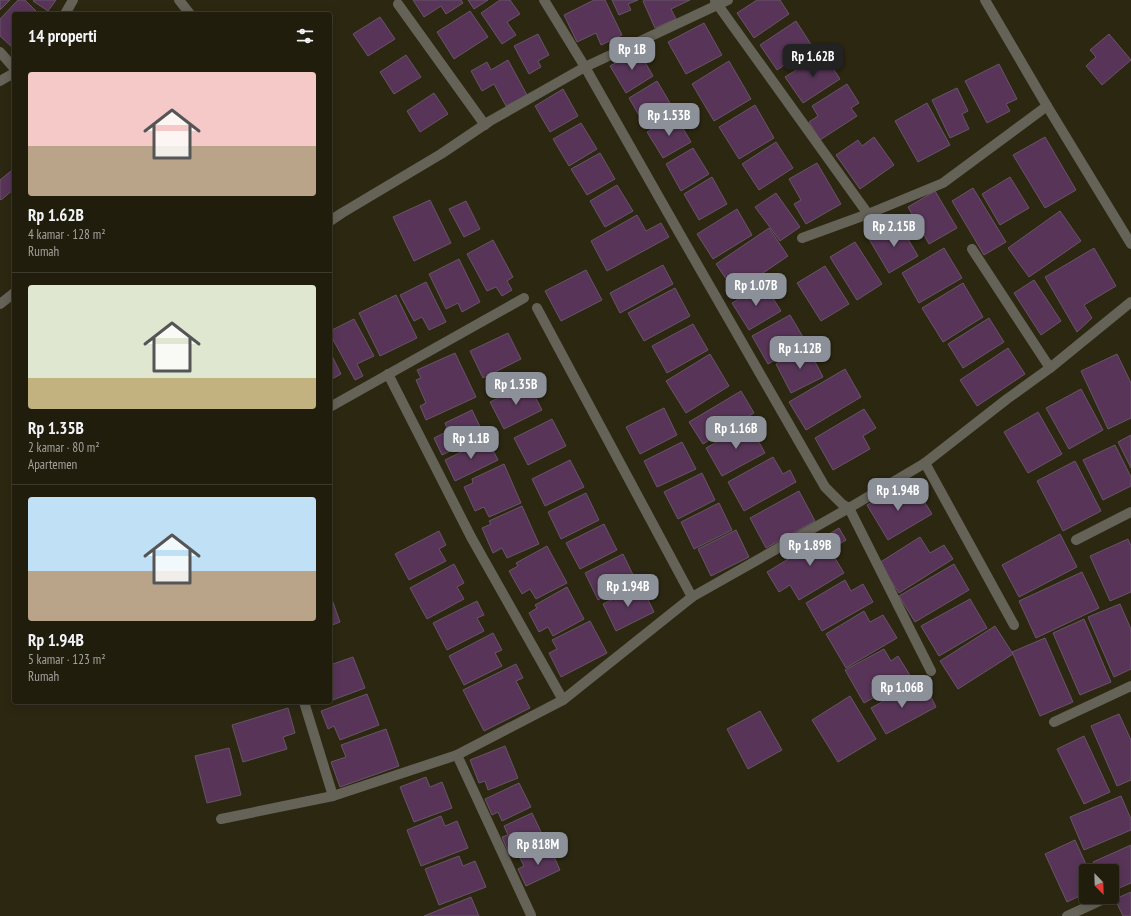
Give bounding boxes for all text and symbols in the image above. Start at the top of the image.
text: 14 properti [28,25,97,47]
icon: filters [294,25,316,47]
pin: Rp 1B [604,37,660,71]
text: Rp 1B [618,41,646,58]
pin: Rp 1.62B [772,44,854,78]
text: Rp 1.62B [792,48,834,65]
icon: home [136,98,208,170]
pin: Rp 1.53B [628,103,710,137]
text: Rp 1.53B [648,107,690,124]
text: Rp 1.62B [28,204,84,226]
pin: Rp 2.15B [853,214,935,248]
text: Rp 2.15B [873,218,915,235]
text: 4 kamar · 128 m² [28,226,105,243]
text: Rumah [28,243,59,260]
pin: Rp 1.07B [715,273,797,307]
text: Rp 1.07B [735,277,777,294]
icon: home [136,311,208,383]
pin: Rp 1.12B [759,336,841,370]
text: Rp 1.12B [779,340,821,357]
pin: Rp 1.35B [475,372,557,406]
text: Rp 1.35B [495,376,537,393]
pin: Rp 1.16B [695,416,777,450]
text: Rp 1.35B [28,417,84,439]
text: Rp 1.16B [715,420,757,437]
pin: Rp 1.1B [434,426,508,460]
text: Rp 1.1B [453,430,489,447]
text: 2 kamar · 80 m² [28,439,100,456]
text: Apartemen [28,456,77,473]
pin: Rp 1.94B [857,478,939,512]
text: Rp 1.94B [877,482,919,499]
icon: home [136,523,208,595]
pin: Rp 1.89B [769,533,851,567]
text: Rp 1.89B [789,537,831,554]
pin: Rp 1.94B [587,574,669,608]
text: Rp 1.94B [607,578,649,595]
text: Rp 1.94B [28,629,84,651]
text: 5 kamar · 123 m² [28,651,105,668]
text: Rumah [28,668,59,685]
pin: Rp 1.06B [861,675,943,709]
text: Rp 1.06B [881,679,923,696]
pin: Rp 818M [501,832,575,866]
text: Rp 818M [517,836,559,853]
north arrow [1079,864,1119,904]
map controls [1079,864,1119,904]

